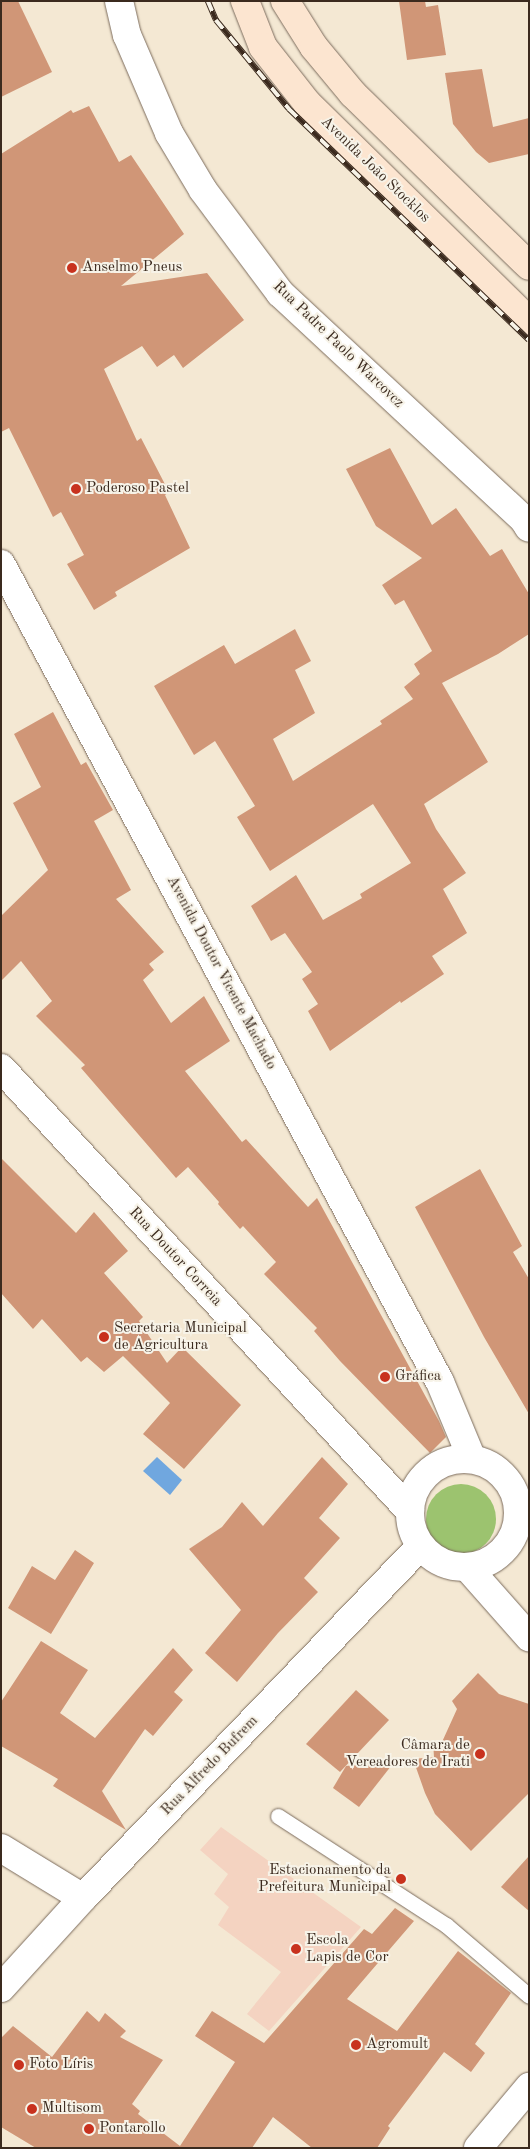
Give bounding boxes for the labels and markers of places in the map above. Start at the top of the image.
place label: Anselmo Pneus [82,259,182,277]
marker: Anselmo Pneus [66,262,78,274]
place label: Poderoso Pastel [86,480,189,498]
marker: Poderoso Pastel [70,483,82,495]
place label: Secretaria Municipal de Agricultura [114,1319,247,1354]
marker: Secretaria Municipal de Agricultura [98,1331,110,1343]
place label: Gráfica [395,1368,441,1386]
marker: Gráfica [379,1371,391,1383]
place label: Câmara de Vereadores de Irati [346,1736,470,1771]
marker: Câmara de Vereadores de Irati [474,1748,486,1760]
place label: Estacionamento da Prefeitura Municipal [258,1861,391,1896]
marker: Estacionamento da Prefeitura Municipal [395,1873,407,1885]
place label: Escola Lapis de Cor [306,1931,389,1966]
marker: Escola Lapis de Cor [290,1943,302,1955]
place label: Agromult [366,2036,428,2054]
marker: Agromult [350,2039,362,2051]
place label: Foto Líris [29,2056,93,2074]
marker: Foto Líris [13,2059,25,2071]
place label: Multisom [42,2100,102,2118]
marker: Multisom [26,2103,38,2115]
place label: Pontarollo [99,2120,166,2138]
marker: Pontarollo [83,2123,95,2135]

